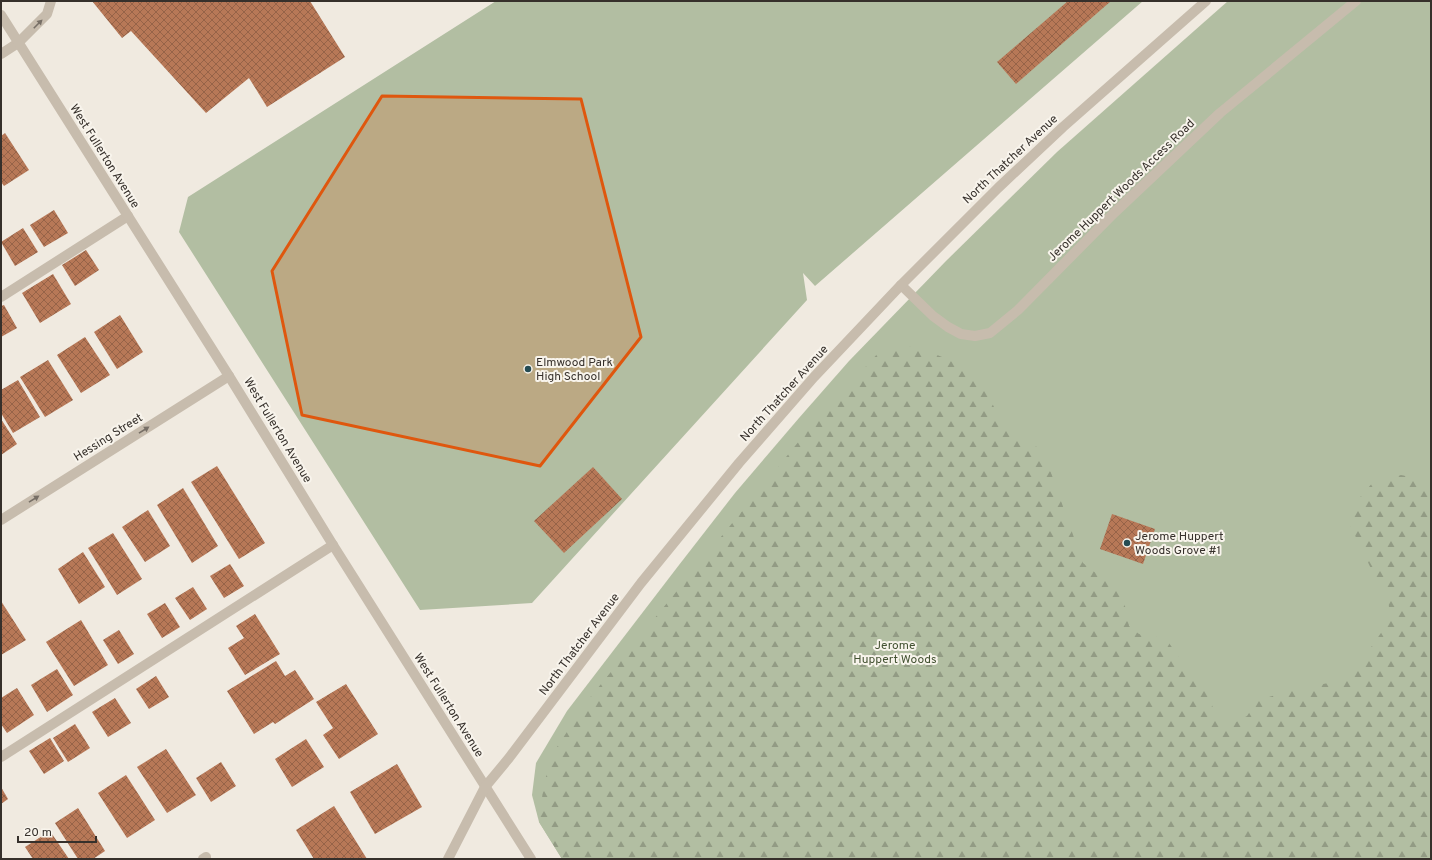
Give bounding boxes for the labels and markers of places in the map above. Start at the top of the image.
place label: Elmwood Park High School [536,355,613,385]
marker: Elmwood Park High School [523,364,533,374]
place label: Jerome Huppert Woods Grove #1 [1135,529,1224,559]
marker: Jerome Huppert Woods Grove #1 [1122,538,1132,548]

